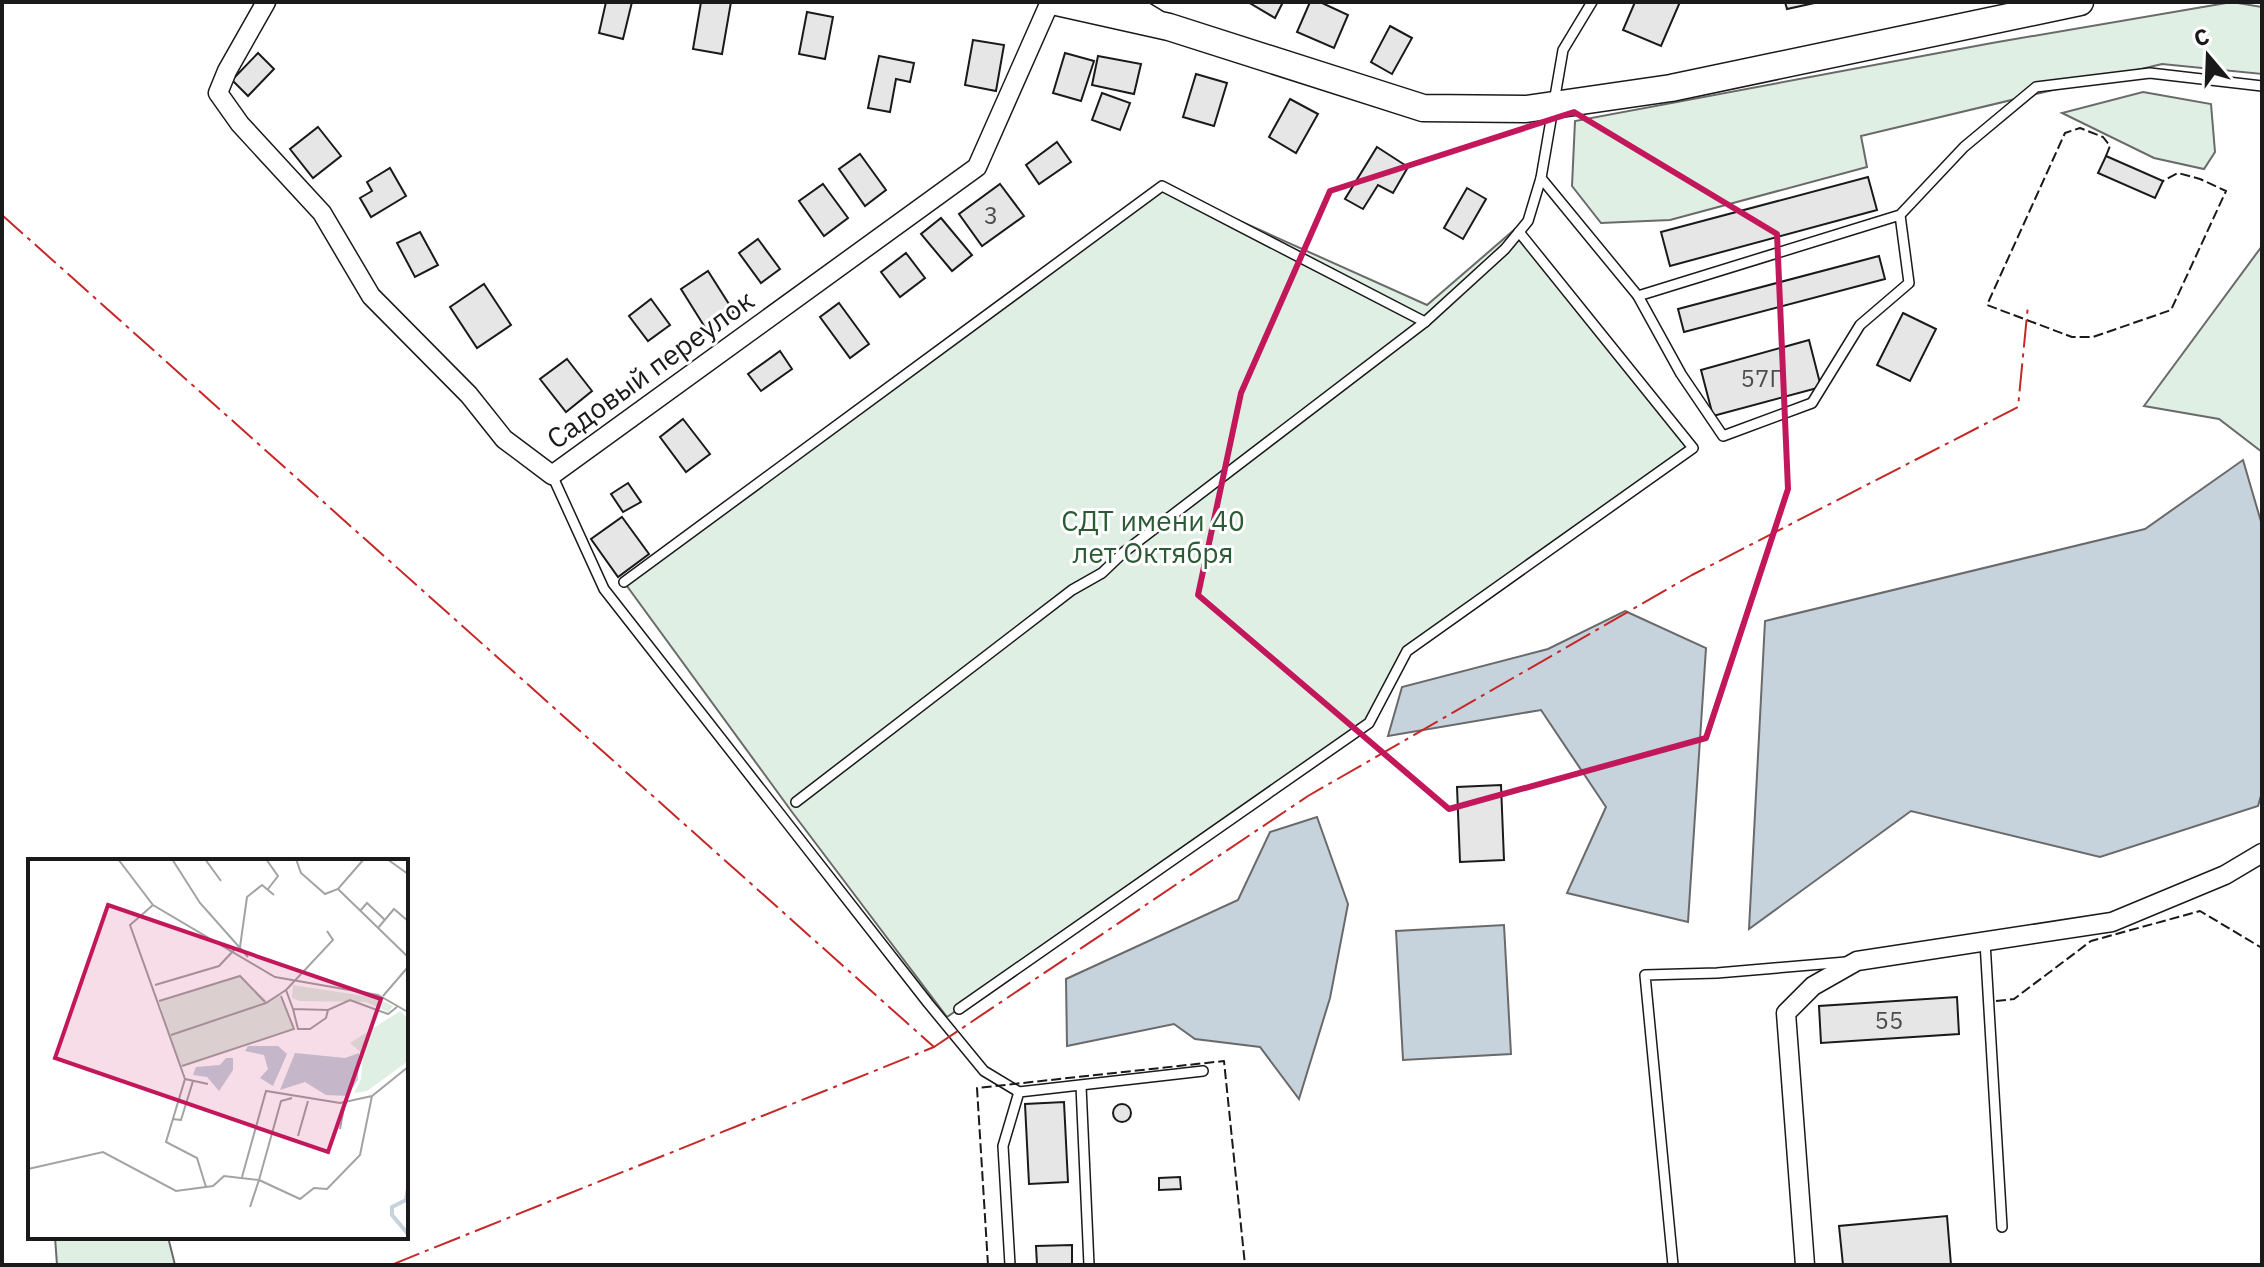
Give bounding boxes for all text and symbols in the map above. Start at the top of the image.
north arrow [2168,16,2248,96]
text: С [2190,21,2213,53]
house number: 3 [984,199,998,231]
street label: Садовый переулок [539,281,761,457]
house number: 57Г [1741,362,1781,394]
park label: СДТ имени 40 лет Октября [1061,502,1245,571]
inset map [28,859,408,1239]
house number: 55 [1875,1004,1903,1036]

